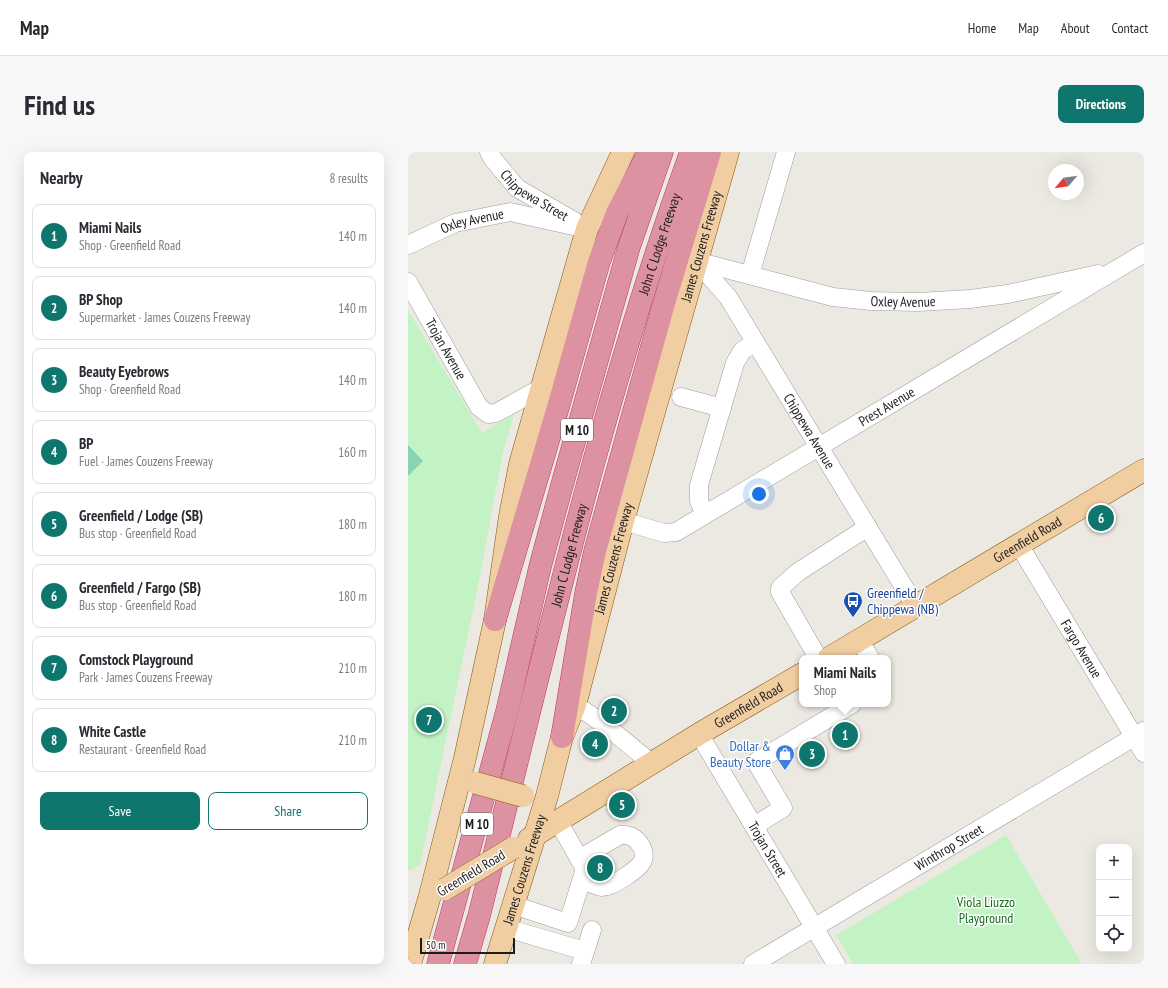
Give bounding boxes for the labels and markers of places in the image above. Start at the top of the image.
pin: 6 [1088,503,1114,533]
place label: Greenfield / Chippewa (NB) [867,584,939,618]
bus stop icon: Greenfield / Chippewa (NB) [842,590,864,618]
pin: 2 [601,696,627,726]
pin: 7 [416,705,442,735]
pin: 1 [832,720,858,750]
pin: 4 [582,729,608,759]
place label: Dollar & Beauty Store [710,737,771,771]
pin: 3 [799,739,825,769]
shop icon: Dollar & Beauty Store [774,743,796,771]
pin: 5 [609,790,635,820]
pin: 8 [587,853,613,883]

